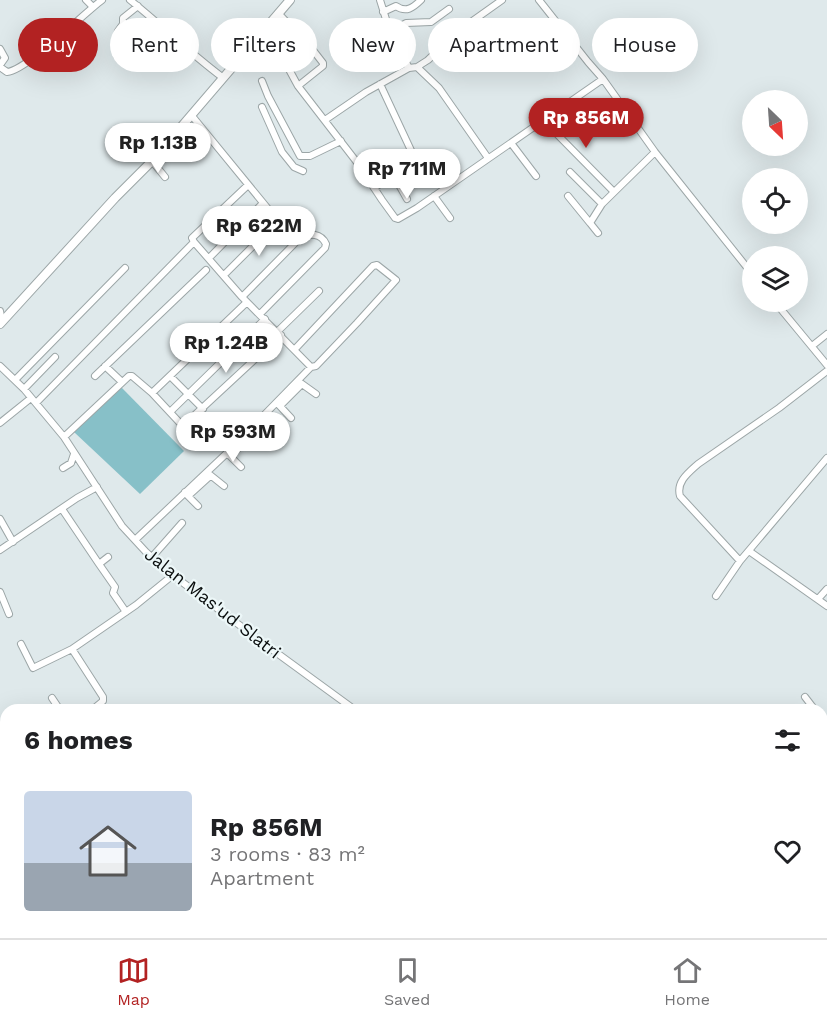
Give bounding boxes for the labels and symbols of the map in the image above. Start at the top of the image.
north arrow [742,90,808,156]
pin: Rp 856M [531,98,641,149]
pin: Rp 1.13B [96,123,220,174]
pin: Rp 711M [352,149,462,200]
pin: Rp 622M [204,206,314,257]
pin: Rp 1.24B [164,323,288,374]
pin: Rp 593M [178,412,288,463]
street label: Jalan Mas'ud Slatri [141,543,285,663]

